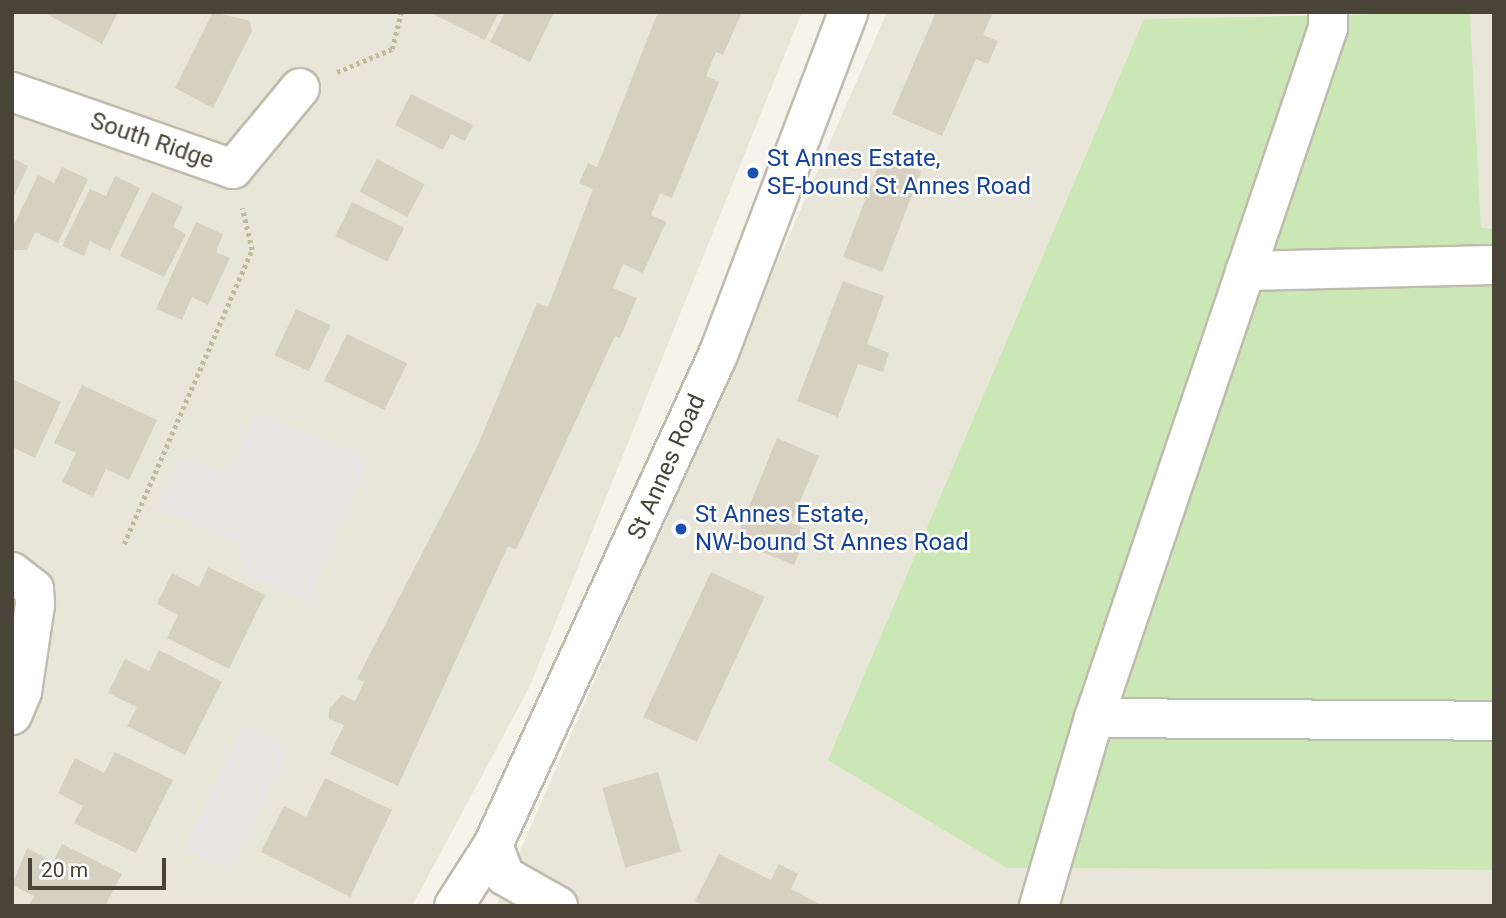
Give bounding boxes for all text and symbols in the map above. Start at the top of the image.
street label: South Ridge [87,106,217,176]
place label: St Annes Estate, SE-bound St Annes Road [767,145,1031,201]
marker: St Annes Estate, SE-bound St Annes Road [745,165,761,181]
street label: St Annes Road [622,390,712,544]
place label: St Annes Estate, NW-bound St Annes Road [695,501,969,557]
marker: St Annes Estate, NW-bound St Annes Road [673,521,689,537]
scale bar [32,844,170,888]
text: 20 m [41,858,88,882]

